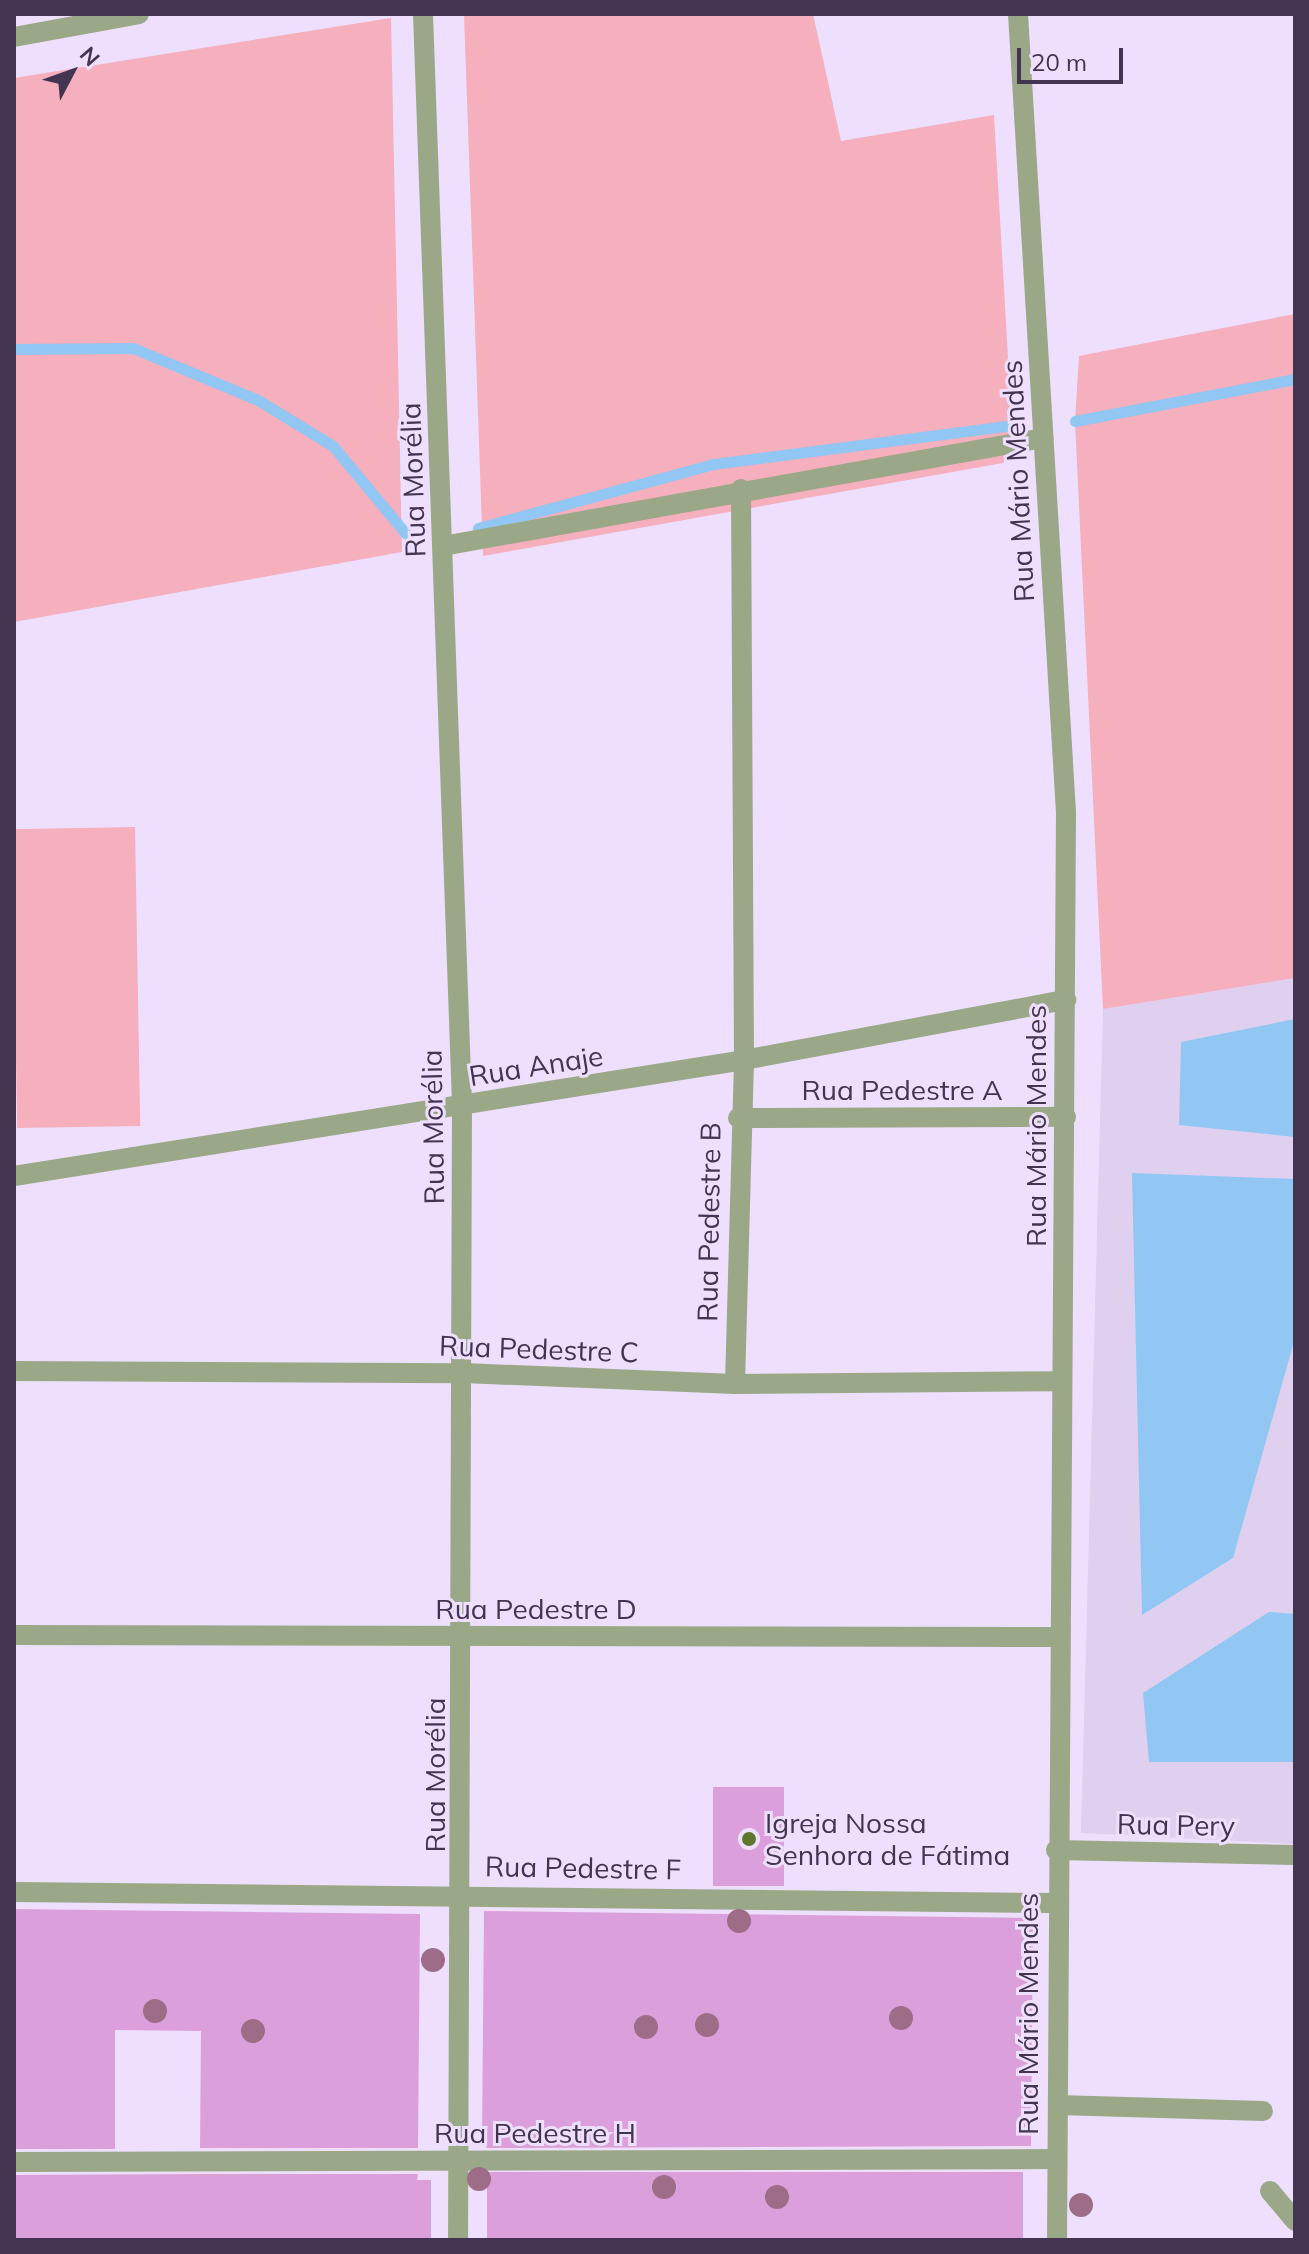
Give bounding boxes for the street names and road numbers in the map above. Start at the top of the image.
street label: Rua Mário Mendes [995,359,1041,603]
street label: Rua Morélia [394,402,432,558]
street label: Rua Mário Mendes [1019,1005,1053,1247]
street label: Rua Anaje [467,1039,605,1093]
street label: Rua Morélia [415,1049,451,1205]
street label: Rua Pedestre A [801,1073,1003,1107]
street label: Rua Pedestre B [690,1122,728,1322]
street label: Rua Pedestre C [439,1329,639,1369]
street label: Rua Pedestre D [435,1592,637,1626]
street label: Rua Morélia [418,1698,452,1852]
street label: Rua Pery [1117,1807,1235,1843]
street label: Rua Pedestre F [485,1849,681,1887]
street label: Rua Mário Mendes [1011,1893,1045,2135]
street label: Rua Pedestre H [434,2116,636,2150]

